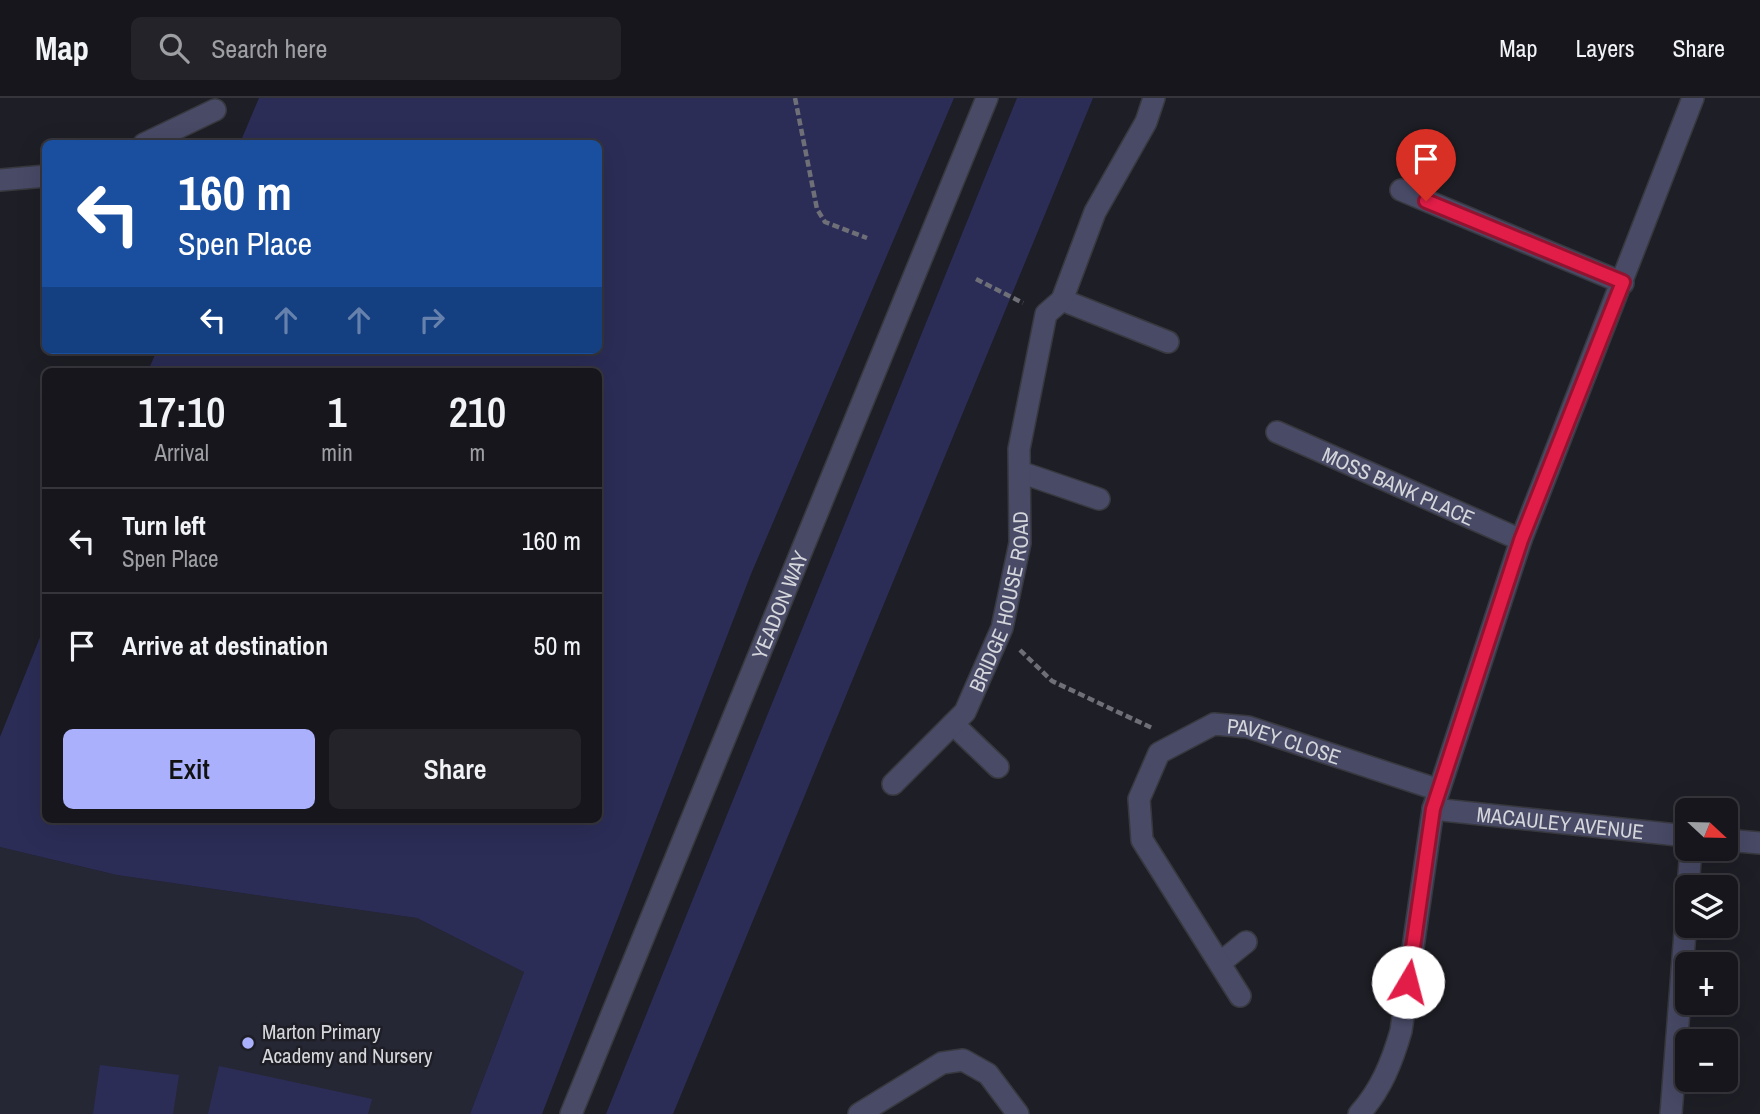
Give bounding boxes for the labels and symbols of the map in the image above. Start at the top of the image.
pin [1396,129,1456,201]
street label: MOSS BANK PLACE [1318,439,1479,532]
street label: BRIDGE HOUSE ROAD [961,511,1035,696]
street label: YEADON WAY [744,546,815,664]
street label: PAVEY CLOSE [1226,711,1345,771]
north arrow [1675,798,1738,861]
street label: MACAULEY AVENUE [1475,799,1645,846]
position arrow [1371,945,1445,1019]
place label: Marton Primary Academy and Nursery [261,1017,433,1070]
marker: Marton Primary Academy and Nursery [240,1035,256,1051]

